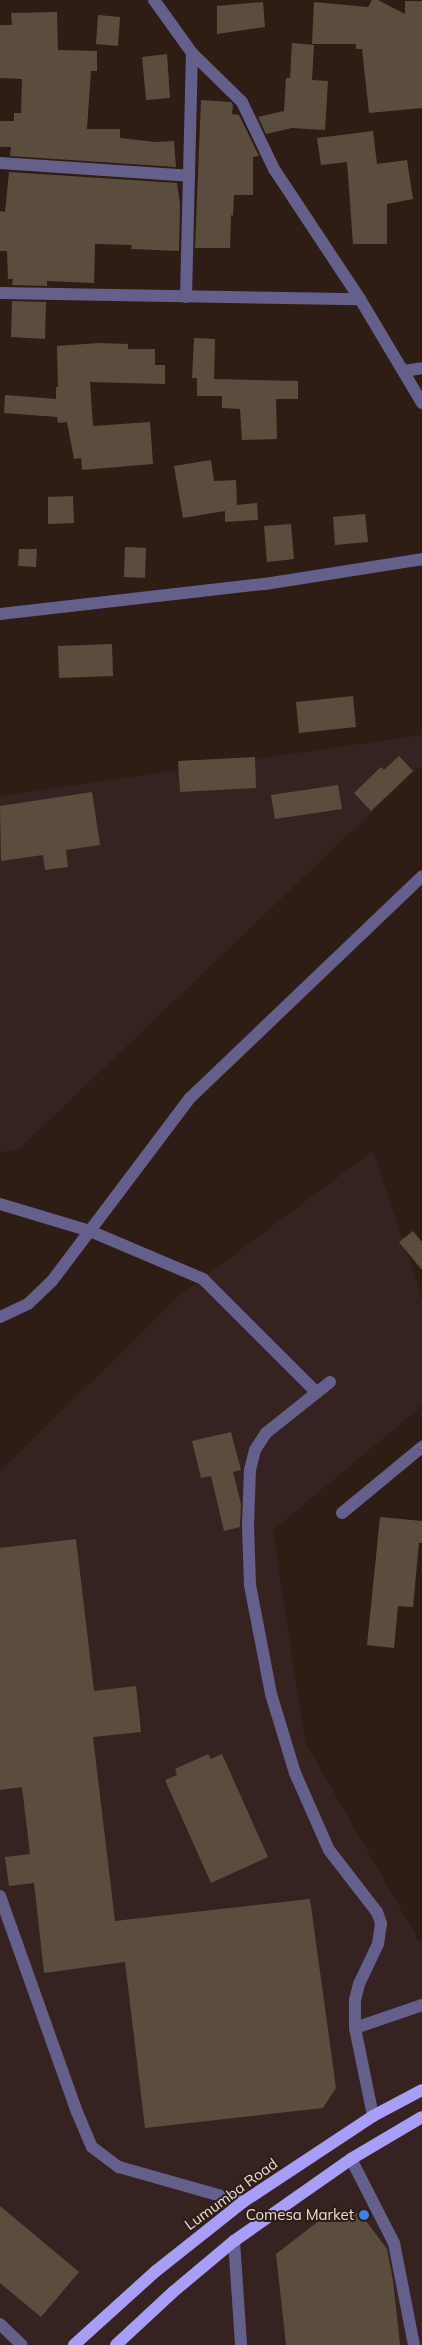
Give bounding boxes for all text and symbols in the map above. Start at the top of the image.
street label: Lumumba Road [181,2154,281,2234]
place label: Comesa Market [246,2206,354,2224]
marker: Comesa Market [358,2209,370,2221]

